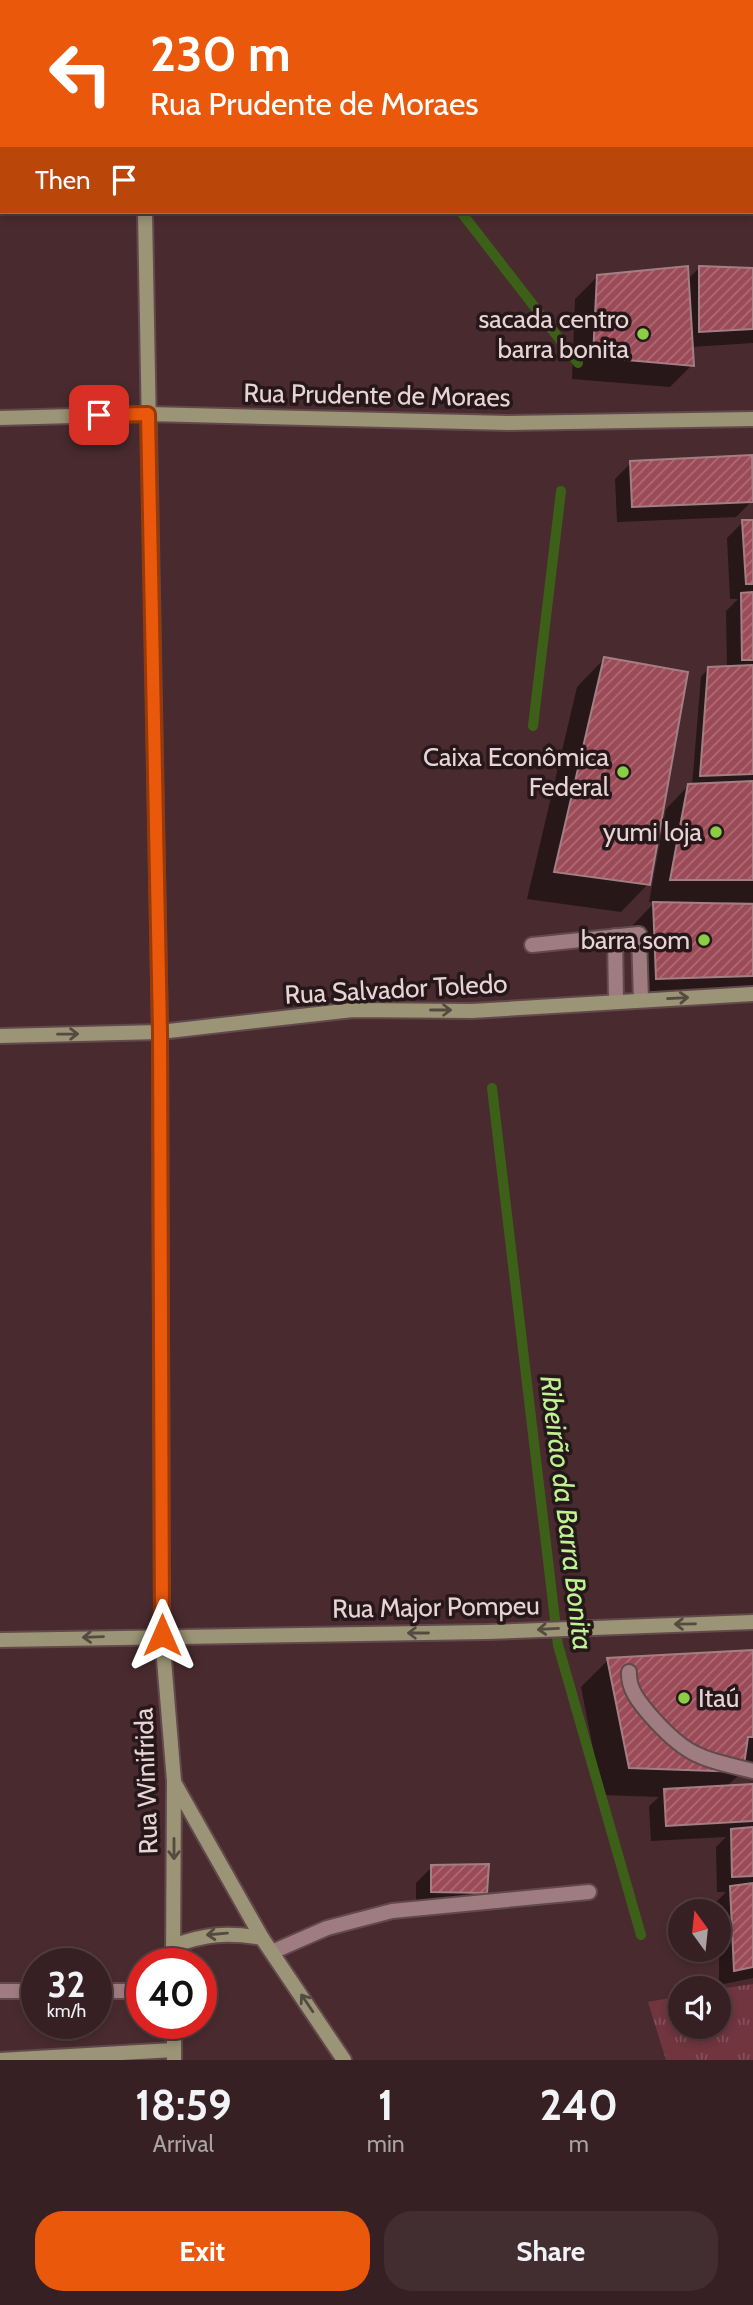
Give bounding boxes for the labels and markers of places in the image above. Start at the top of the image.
place label: sacada centro barra bonita [479,303,630,365]
marker: sacada centro barra bonita [635,326,651,342]
pin [69,385,129,445]
place label: Caixa Econômica Federal [423,741,610,803]
marker: Caixa Econômica Federal [615,764,631,780]
place label: yumi loja [603,816,703,848]
marker: yumi loja [708,824,724,840]
place label: barra som [581,924,690,956]
marker: barra som [696,932,712,948]
place label: Itaú [698,1682,739,1714]
marker: Itaú [676,1690,692,1706]

